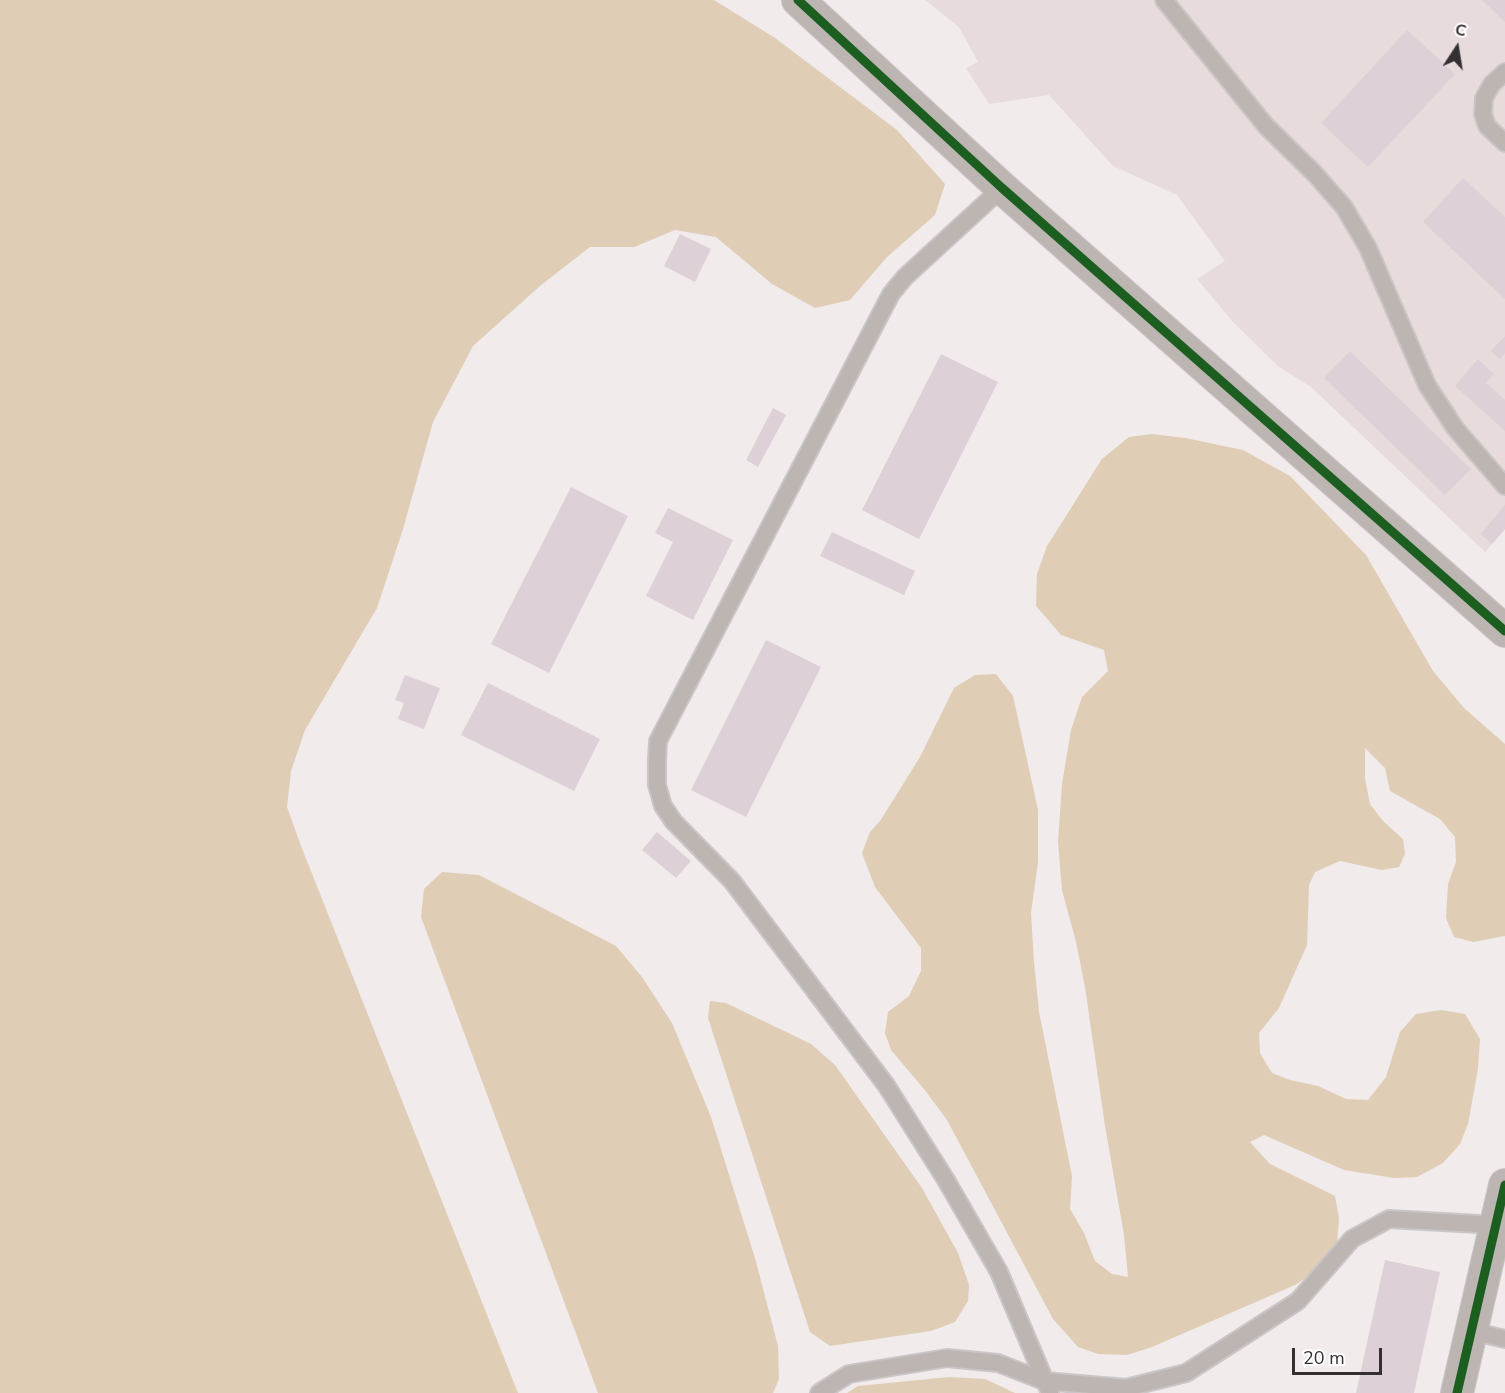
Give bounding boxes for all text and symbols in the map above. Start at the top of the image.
north arrow [1427,18,1487,78]
text: С [1453,19,1468,42]
scale bar [1295,1336,1385,1374]
text: 20 m [1303,1346,1345,1370]

